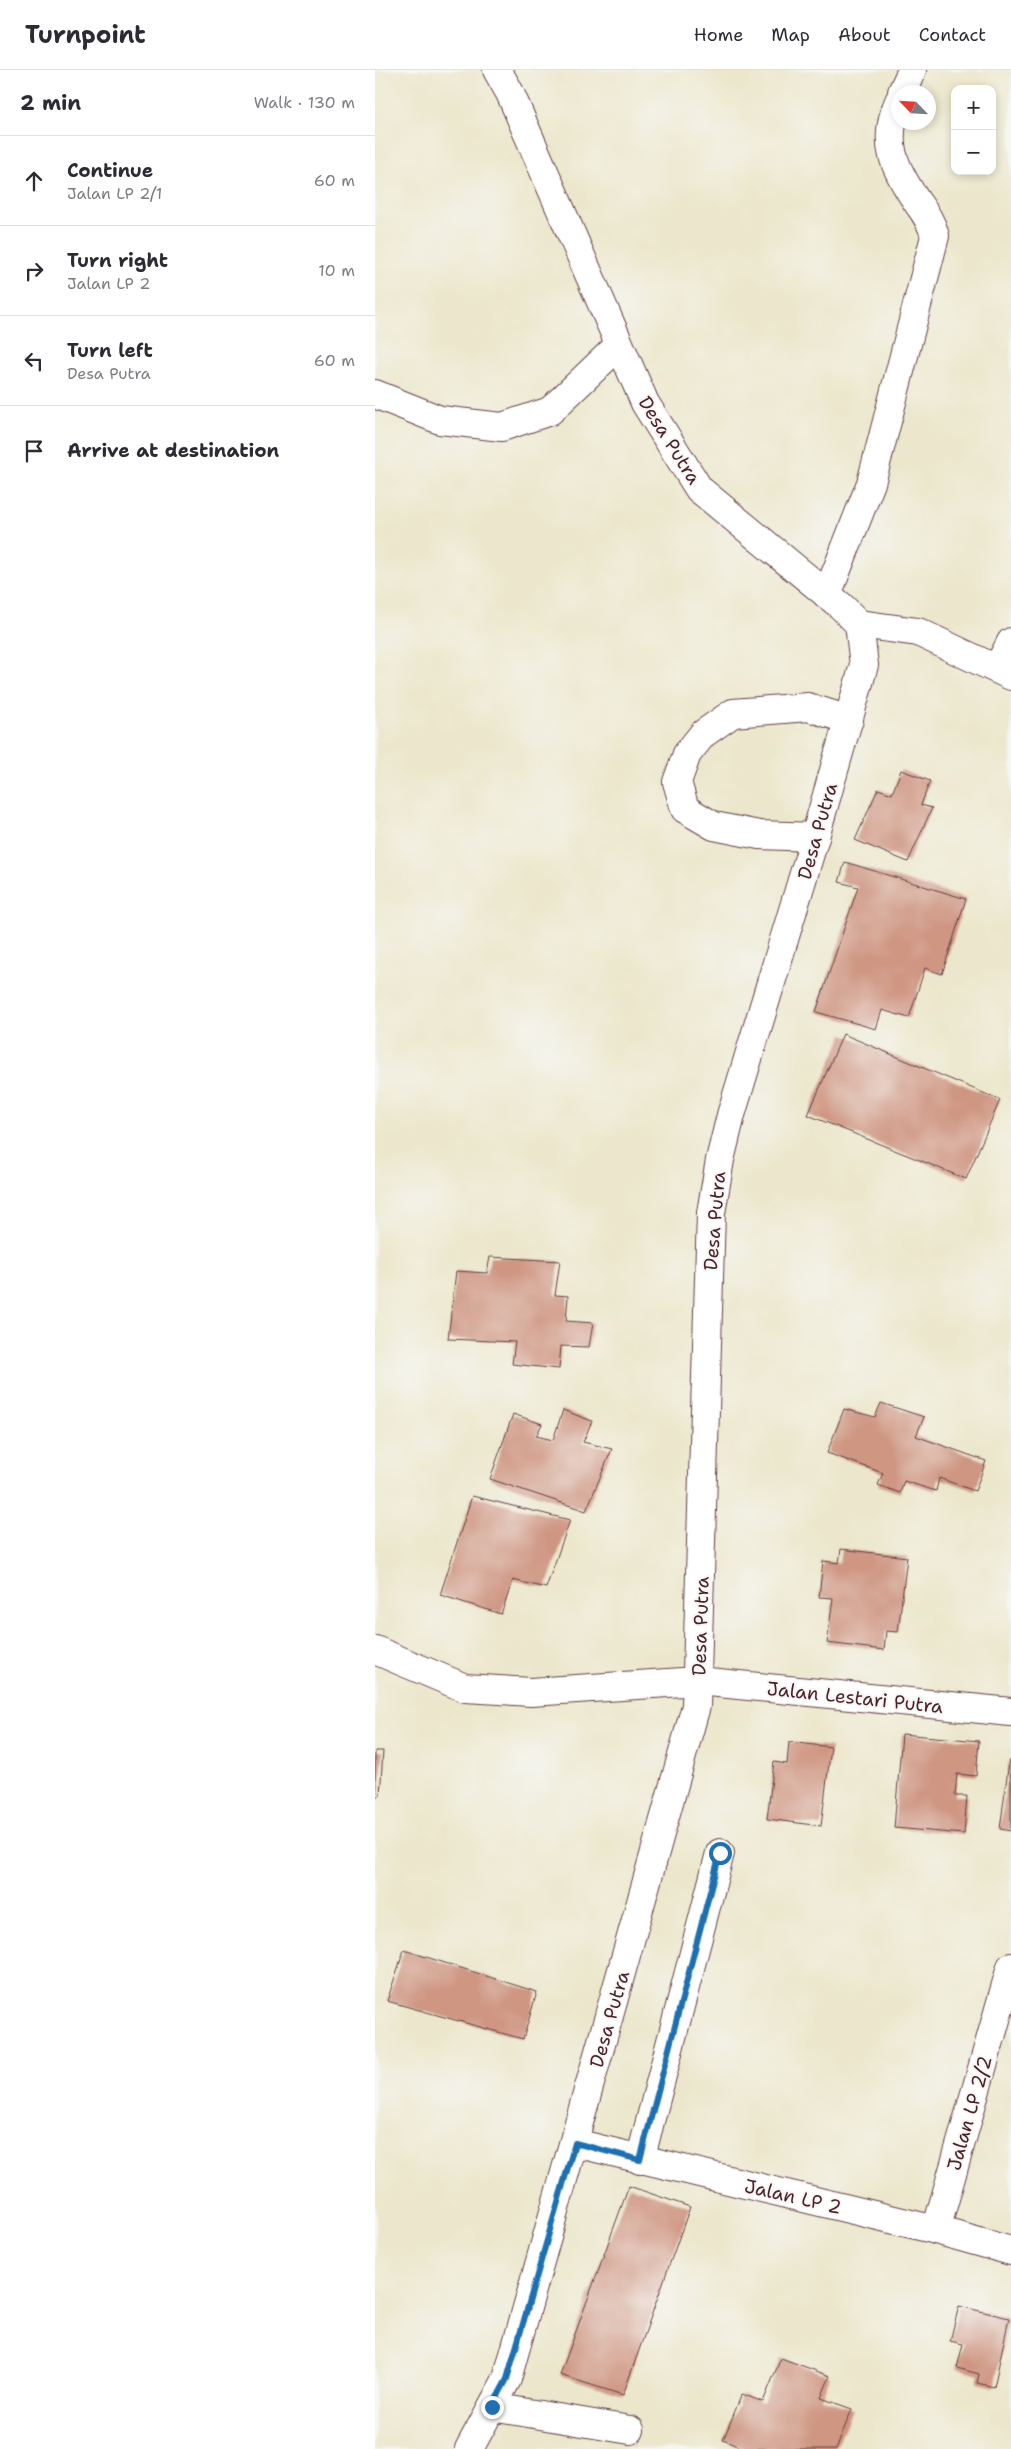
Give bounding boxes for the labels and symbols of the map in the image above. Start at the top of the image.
north arrow [891,85,936,130]
street label: Desa Putra [633,391,707,489]
street label: Desa Putra [792,780,843,882]
street label: Desa Putra [698,1170,731,1272]
street label: Desa Putra [686,1576,715,1676]
street label: Jalan Lestari Putra [766,1676,944,1719]
route start [709,1842,732,1865]
street label: Desa Putra [584,1968,635,2070]
street label: Jalan LP 2/2 [941,2053,998,2173]
street label: Jalan LP 2 [742,2173,844,2220]
route end [481,2396,504,2419]

